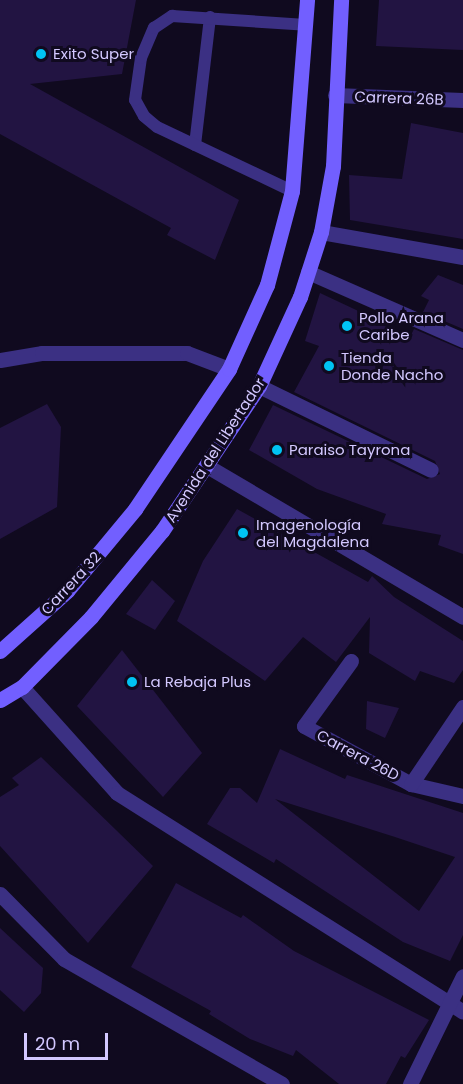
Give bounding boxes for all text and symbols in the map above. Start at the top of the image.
place label: Exito Super [53,45,134,63]
marker: Exito Super [34,47,48,61]
street label: Carrera 26B [354,87,444,109]
place label: Pollo Arana Caribe [359,308,444,343]
marker: Pollo Arana Caribe [340,319,354,333]
place label: Tienda Donde Nacho [341,348,443,383]
marker: Tienda Donde Nacho [322,359,336,373]
street label: Avenida del Libertador [162,374,268,526]
place label: Paraiso Tayrona [289,441,410,459]
marker: Paraiso Tayrona [270,443,284,457]
place label: Imagenología del Magdalena [256,515,369,550]
marker: Imagenología del Magdalena [234,524,252,542]
street label: Carrera 32 [37,548,105,618]
place label: La Rebaja Plus [144,673,251,691]
marker: La Rebaja Plus [125,675,139,689]
street label: Carrera 26D [314,726,402,784]
scale bar [27,1021,111,1059]
text: 20 m [35,1031,80,1056]

